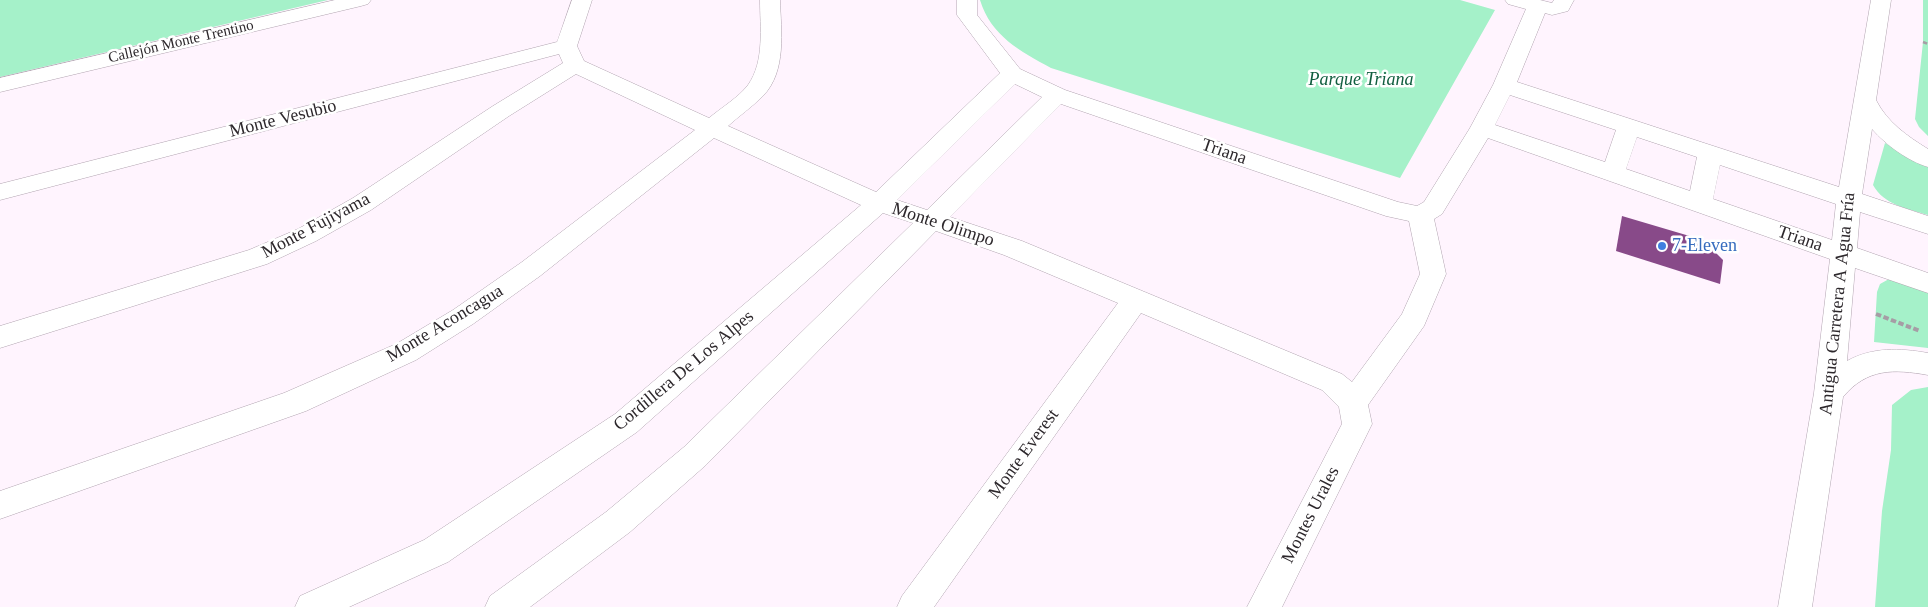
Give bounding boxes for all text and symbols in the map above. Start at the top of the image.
street label: Callejón Monte Trentino [107,17,255,67]
park label: Parque Triana [1309,69,1413,91]
street label: Monte Vesubio [227,95,339,143]
street label: Triana [1199,134,1249,170]
street label: Monte Fujiyama [258,188,374,264]
street label: Antigua Carretera A Agua Fría [1816,192,1860,416]
street label: Monte Olimpo [889,198,997,252]
street label: Triana [1775,221,1825,257]
place label: 7-Eleven [1672,235,1737,257]
marker: 7-Eleven [1656,240,1668,252]
street label: Monte Aconcagua [383,281,507,367]
street label: Cordillera De Los Alpes [609,306,759,436]
street label: Monte Everest [984,405,1064,503]
street label: Montes Urales [1277,463,1345,567]

